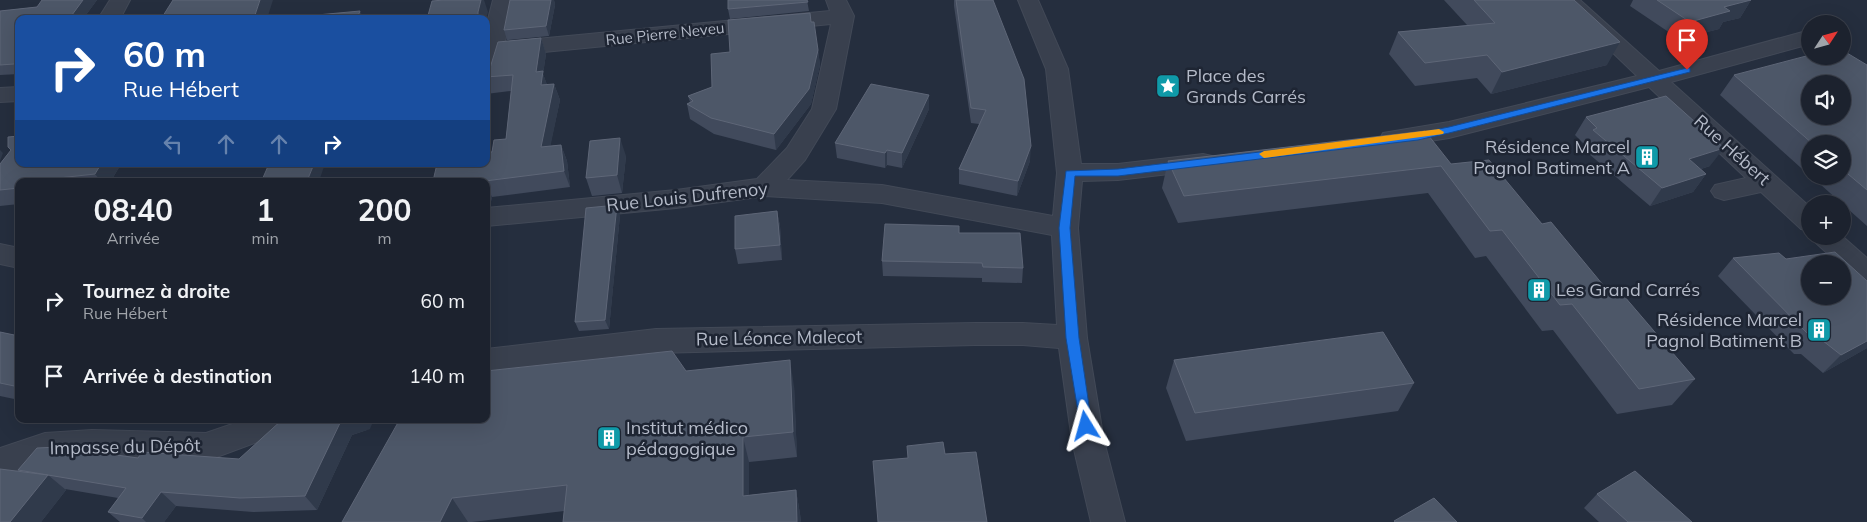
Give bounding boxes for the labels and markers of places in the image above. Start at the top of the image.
pin [1666,19,1708,70]
place label: Place des Grands Carrés [1186,64,1306,108]
place icon: Place des Grands Carrés [1155,73,1181,99]
place label: Résidence Marcel Pagnol Batiment A [1473,135,1630,179]
building icon: Résidence Marcel Pagnol Batiment A [1634,144,1660,170]
building icon: Les Grand Carrés [1526,277,1552,303]
place label: Les Grand Carrés [1556,278,1700,301]
place label: Résidence Marcel Pagnol Batiment B [1646,308,1802,352]
building icon: Résidence Marcel Pagnol Batiment B [1806,317,1832,343]
place label: Institut médico pédagogique [626,416,748,460]
building icon: Institut médico pédagogique [596,425,622,451]

